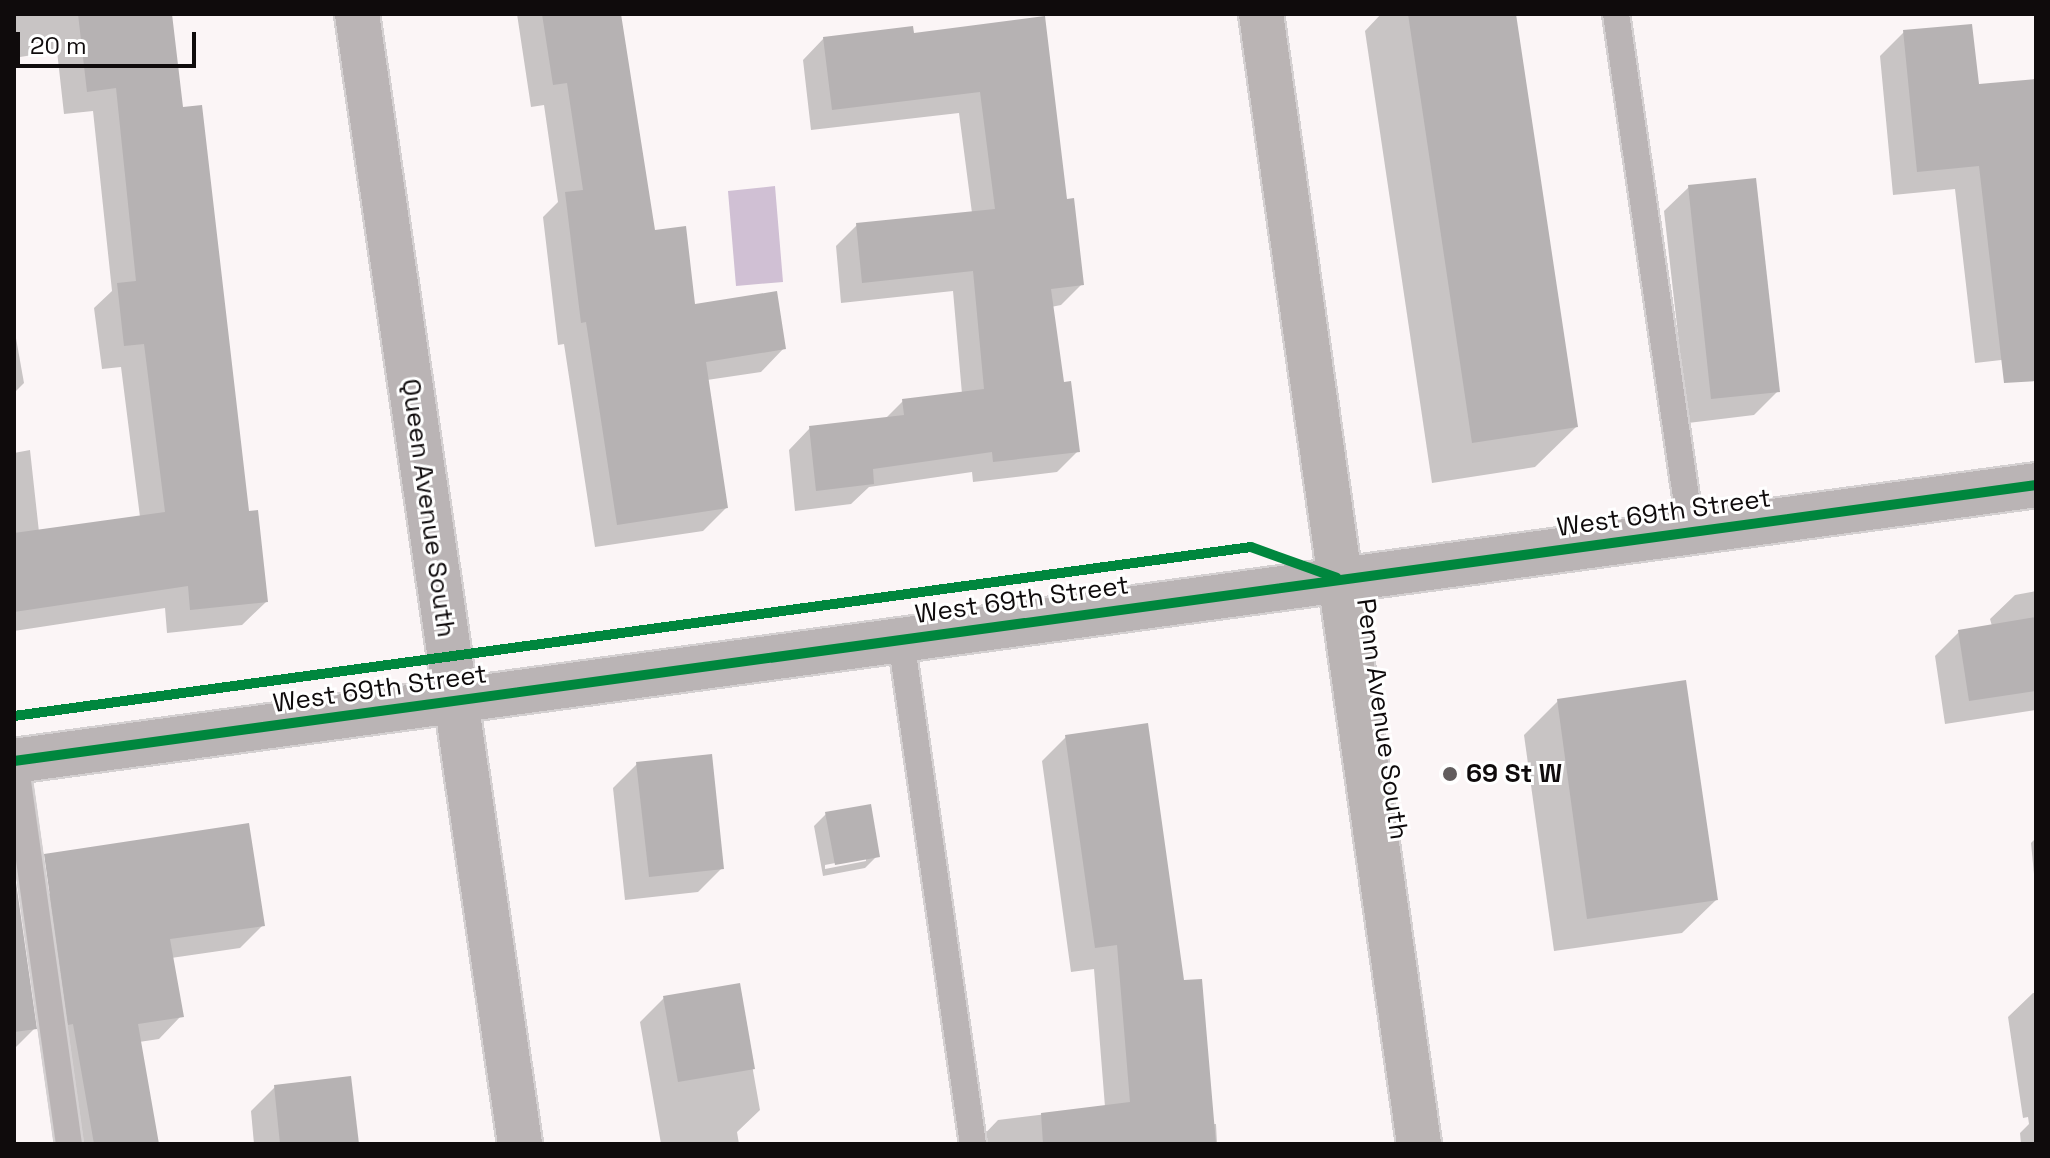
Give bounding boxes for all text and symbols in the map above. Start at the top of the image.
scale bar [20,16,200,66]
text: 20 m [30,30,87,61]
street label: Queen Avenue South [394,377,462,639]
street label: West 69th Street [1555,483,1773,543]
street label: West 69th Street [913,570,1131,630]
street label: Penn Avenue South [1350,596,1414,842]
street label: West 69th Street [271,659,489,719]
place label: 69 St W [1466,758,1562,790]
marker: 69 St W [1441,765,1459,783]

